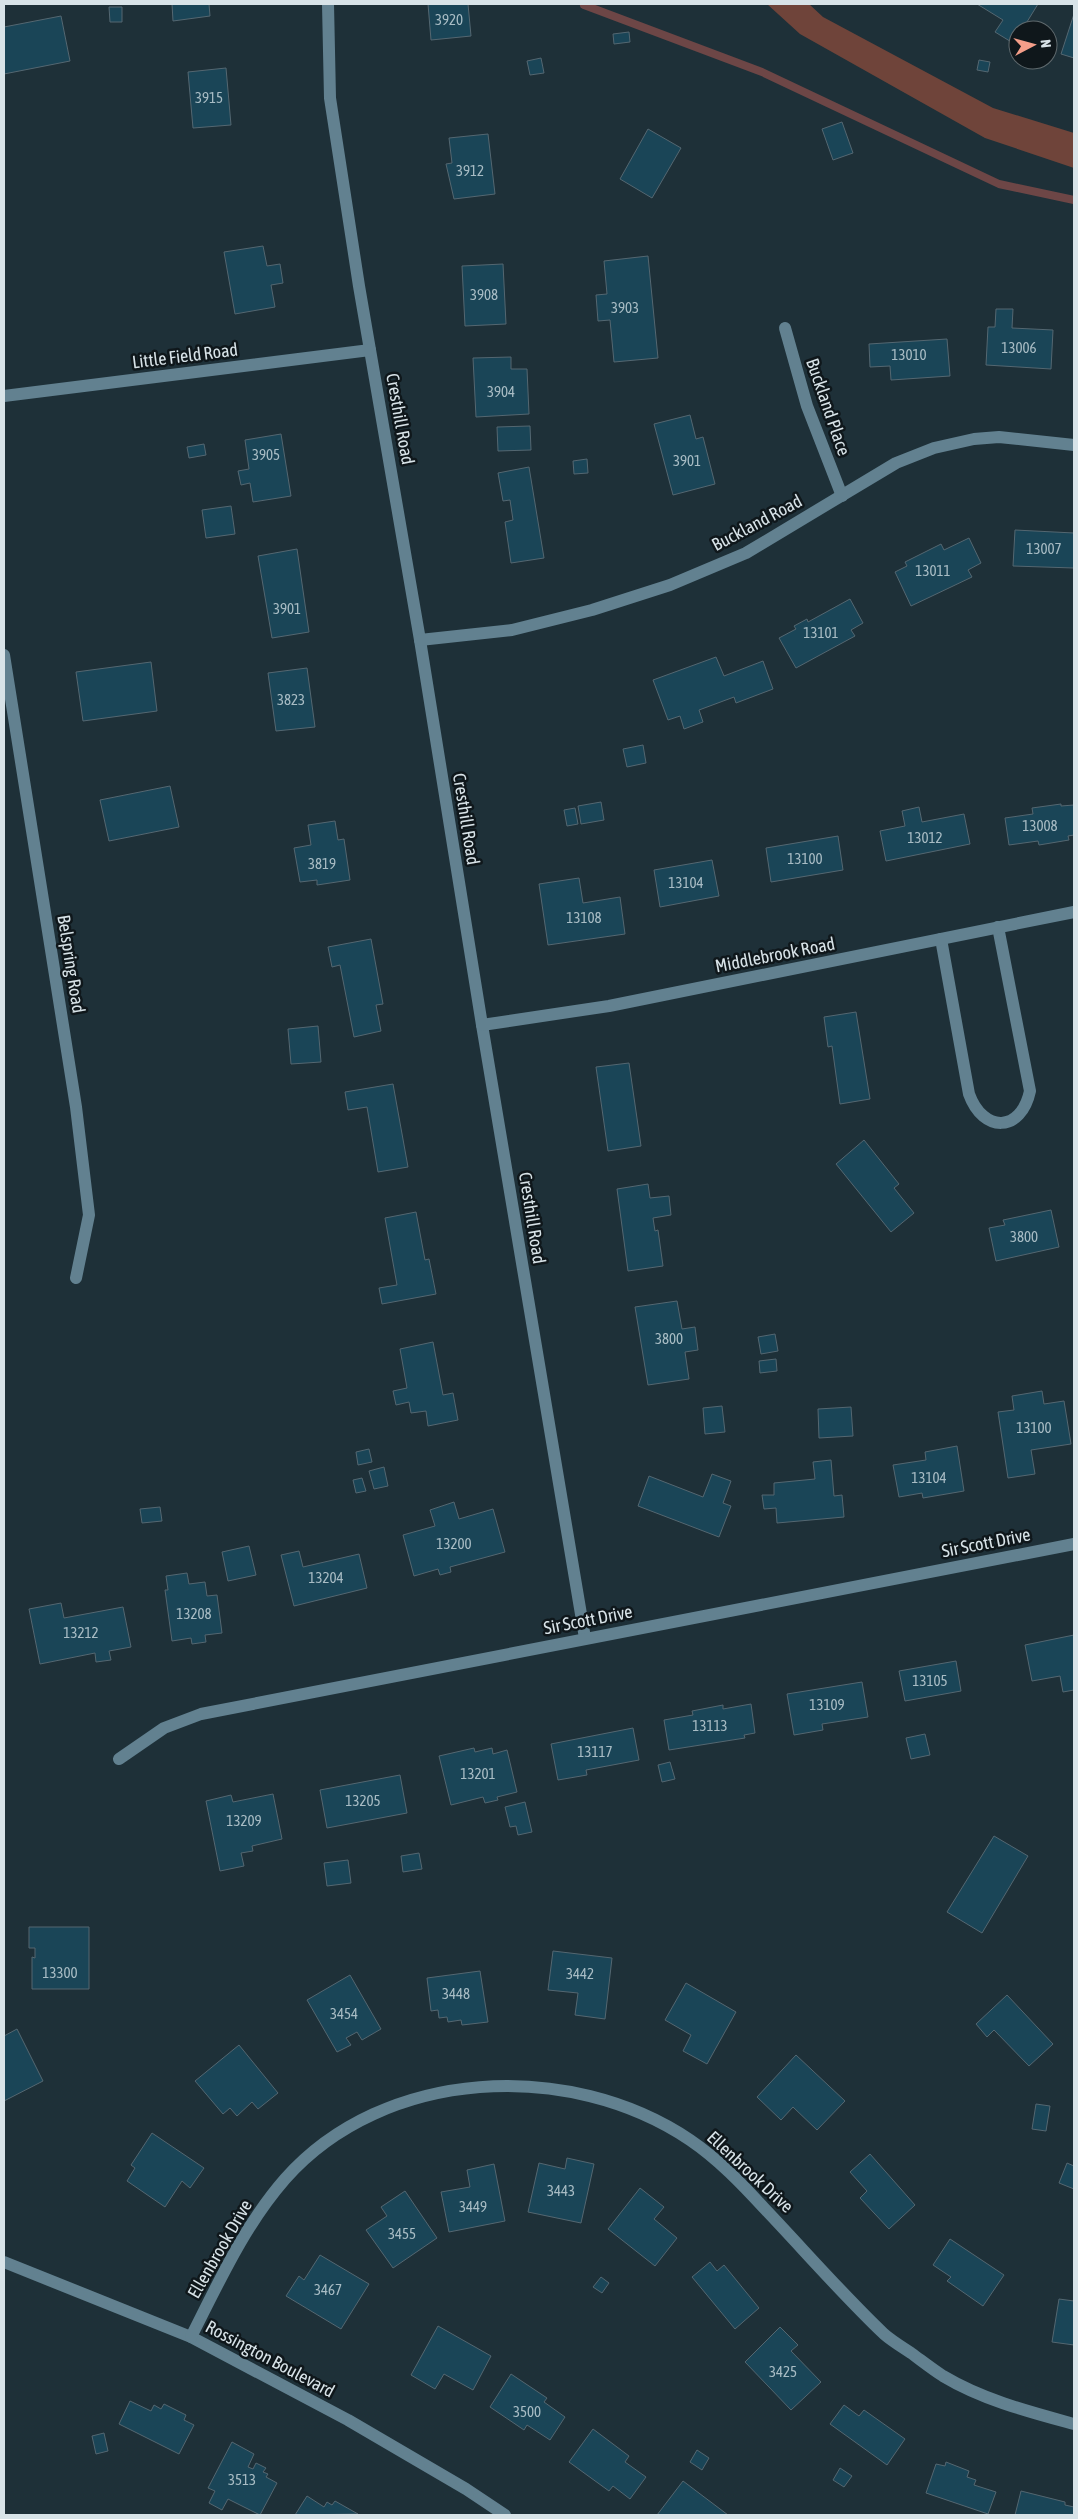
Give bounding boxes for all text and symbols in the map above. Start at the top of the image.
house number: 3920 [435,11,463,28]
north arrow [1008,20,1058,70]
text: N [1038,39,1054,49]
house number: 3915 [195,89,223,106]
house number: 3912 [456,162,484,179]
house number: 3908 [470,286,498,303]
house number: 3903 [611,299,639,316]
street label: Little Field Road [131,339,239,372]
house number: 13006 [1001,339,1037,356]
house number: 13010 [891,346,927,363]
street label: Buckland Place [802,355,855,458]
street label: Cresthill Road [382,372,419,466]
house number: 3904 [487,383,515,400]
house number: 3905 [252,446,280,463]
house number: 3901 [673,452,701,469]
street label: Buckland Road [708,490,805,555]
house number: 13007 [1026,540,1062,557]
house number: 13011 [915,562,951,579]
house number: 3901 [273,600,301,617]
house number: 13101 [803,624,839,641]
house number: 3823 [277,691,305,708]
street label: Cresthill Road [449,772,484,866]
house number: 13008 [1022,817,1058,834]
house number: 13012 [907,829,943,846]
house number: 13100 [787,850,823,867]
house number: 3819 [308,855,336,872]
house number: 13104 [668,874,704,891]
house number: 13108 [566,909,602,926]
street label: Belspring Road [53,913,90,1015]
street label: Middlebrook Road [713,933,837,976]
street label: Cresthill Road [515,1171,550,1265]
house number: 3800 [1010,1228,1038,1245]
house number: 3800 [655,1330,683,1347]
house number: 13100 [1016,1419,1052,1436]
house number: 13104 [911,1469,947,1486]
street label: Sir Scott Drive [940,1524,1032,1561]
house number: 13200 [436,1535,472,1552]
house number: 13204 [308,1569,344,1586]
street label: Sir Scott Drive [542,1601,634,1638]
house number: 13208 [176,1605,212,1622]
house number: 13212 [63,1624,99,1641]
house number: 13105 [912,1672,948,1689]
house number: 13109 [809,1696,845,1713]
house number: 13113 [692,1717,728,1734]
house number: 13117 [577,1743,613,1760]
house number: 13201 [460,1765,496,1782]
house number: 13205 [345,1792,381,1809]
house number: 13209 [226,1812,262,1829]
house number: 13300 [42,1964,78,1981]
house number: 3442 [566,1965,594,1982]
house number: 3448 [442,1985,470,2002]
house number: 3454 [330,2005,358,2022]
street label: Ellenbrook Drive [703,2126,798,2217]
house number: 3443 [547,2182,575,2199]
street label: Ellenbrook Drive [183,2196,256,2302]
house number: 3449 [459,2198,487,2215]
house number: 3455 [388,2225,416,2242]
house number: 3467 [314,2281,342,2298]
street label: Rossington Boulevard [202,2316,338,2401]
house number: 3425 [769,2363,797,2380]
house number: 3500 [513,2403,541,2420]
house number: 3513 [228,2471,256,2488]

